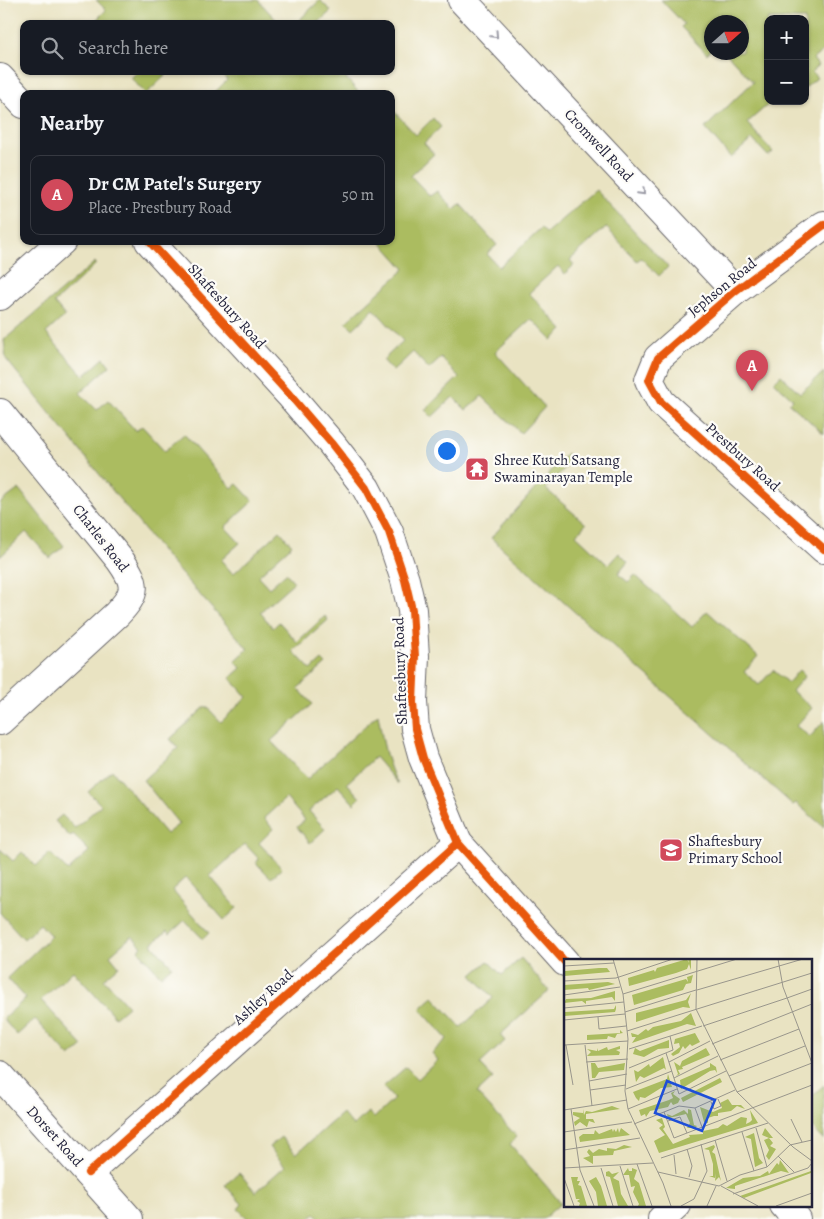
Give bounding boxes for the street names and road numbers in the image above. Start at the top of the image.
street label: Cromwell Road [560,104,639,186]
street label: Jephson Road [683,253,761,321]
street label: Shaftesbury Road [183,259,271,353]
street label: Prestbury Road [701,418,785,497]
street label: Charles Road [68,500,134,577]
street label: Shaftesbury Road [388,616,412,725]
street label: Ashley Road [228,964,298,1030]
street label: Dorset Road [22,1101,88,1172]

